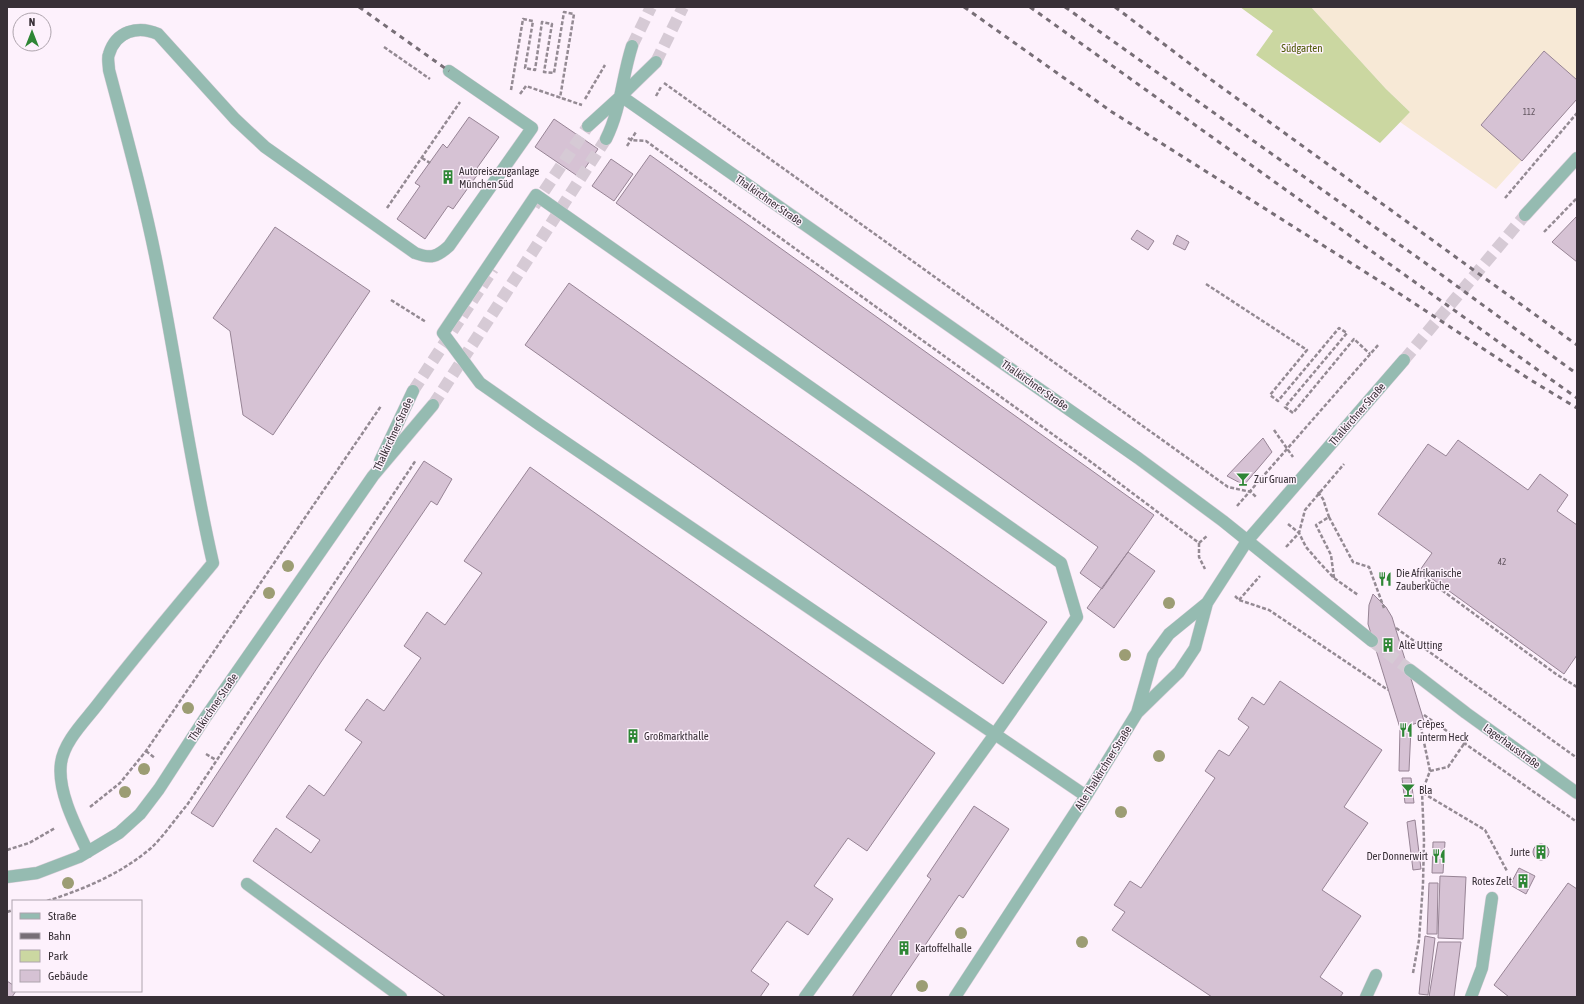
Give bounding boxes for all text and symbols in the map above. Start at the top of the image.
north arrow [12,12,52,52]
text: N [29,16,35,28]
park label: Südgarten [1281,42,1323,54]
house number: 112 [1523,107,1535,117]
place label: Autoreisezuganlage München Süd [459,165,539,190]
building icon: Autoreisezuganlage München Süd [440,169,456,185]
street label: Thalkirchner Straße [733,172,805,228]
street label: Thalkirchner Straße [999,357,1071,413]
street label: Thalkirchner Straße [1327,380,1387,448]
street label: Thalkirchner Straße [371,396,415,472]
bar icon: Zur Gruam [1235,471,1251,487]
place label: Zur Gruam [1254,473,1297,485]
house number: 42 [1498,557,1506,567]
place label: Die Afrikanische Zauberküche [1396,567,1462,592]
restaurant icon: Die Afrikanische Zauberküche [1377,571,1393,587]
building icon: Alte Utting [1380,637,1396,653]
place label: Alte Utting [1399,639,1443,651]
street label: Thalkirchner Straße [186,671,240,743]
place label: Crêpes unterm Heck [1417,718,1469,743]
street label: Lagerhausstraße [1481,721,1543,771]
restaurant icon: Crêpes unterm Heck [1398,722,1414,738]
street label: Alte Thalkirchner Straße [1072,724,1134,812]
building icon: Großmarkthalle [625,728,641,744]
place label: Großmarkthalle [644,730,709,742]
bar icon: Bla [1400,782,1416,798]
place label: Bla [1419,784,1432,796]
building icon: Jurte [1533,844,1549,860]
place label: Jurte [1510,846,1530,858]
restaurant icon: Der Donnerwirt [1431,848,1447,864]
place label: Der Donnerwirt [1366,850,1428,862]
building icon: Rotes Zelt [1515,873,1531,889]
place label: Rotes Zelt [1472,875,1512,887]
legend [12,900,142,992]
text: Straße [48,909,76,923]
text: Bahn [48,929,71,943]
building icon: Kartoffelhalle [896,940,912,956]
place label: Kartoffelhalle [915,942,972,954]
text: Park [48,949,69,963]
text: Gebäude [48,969,88,983]

